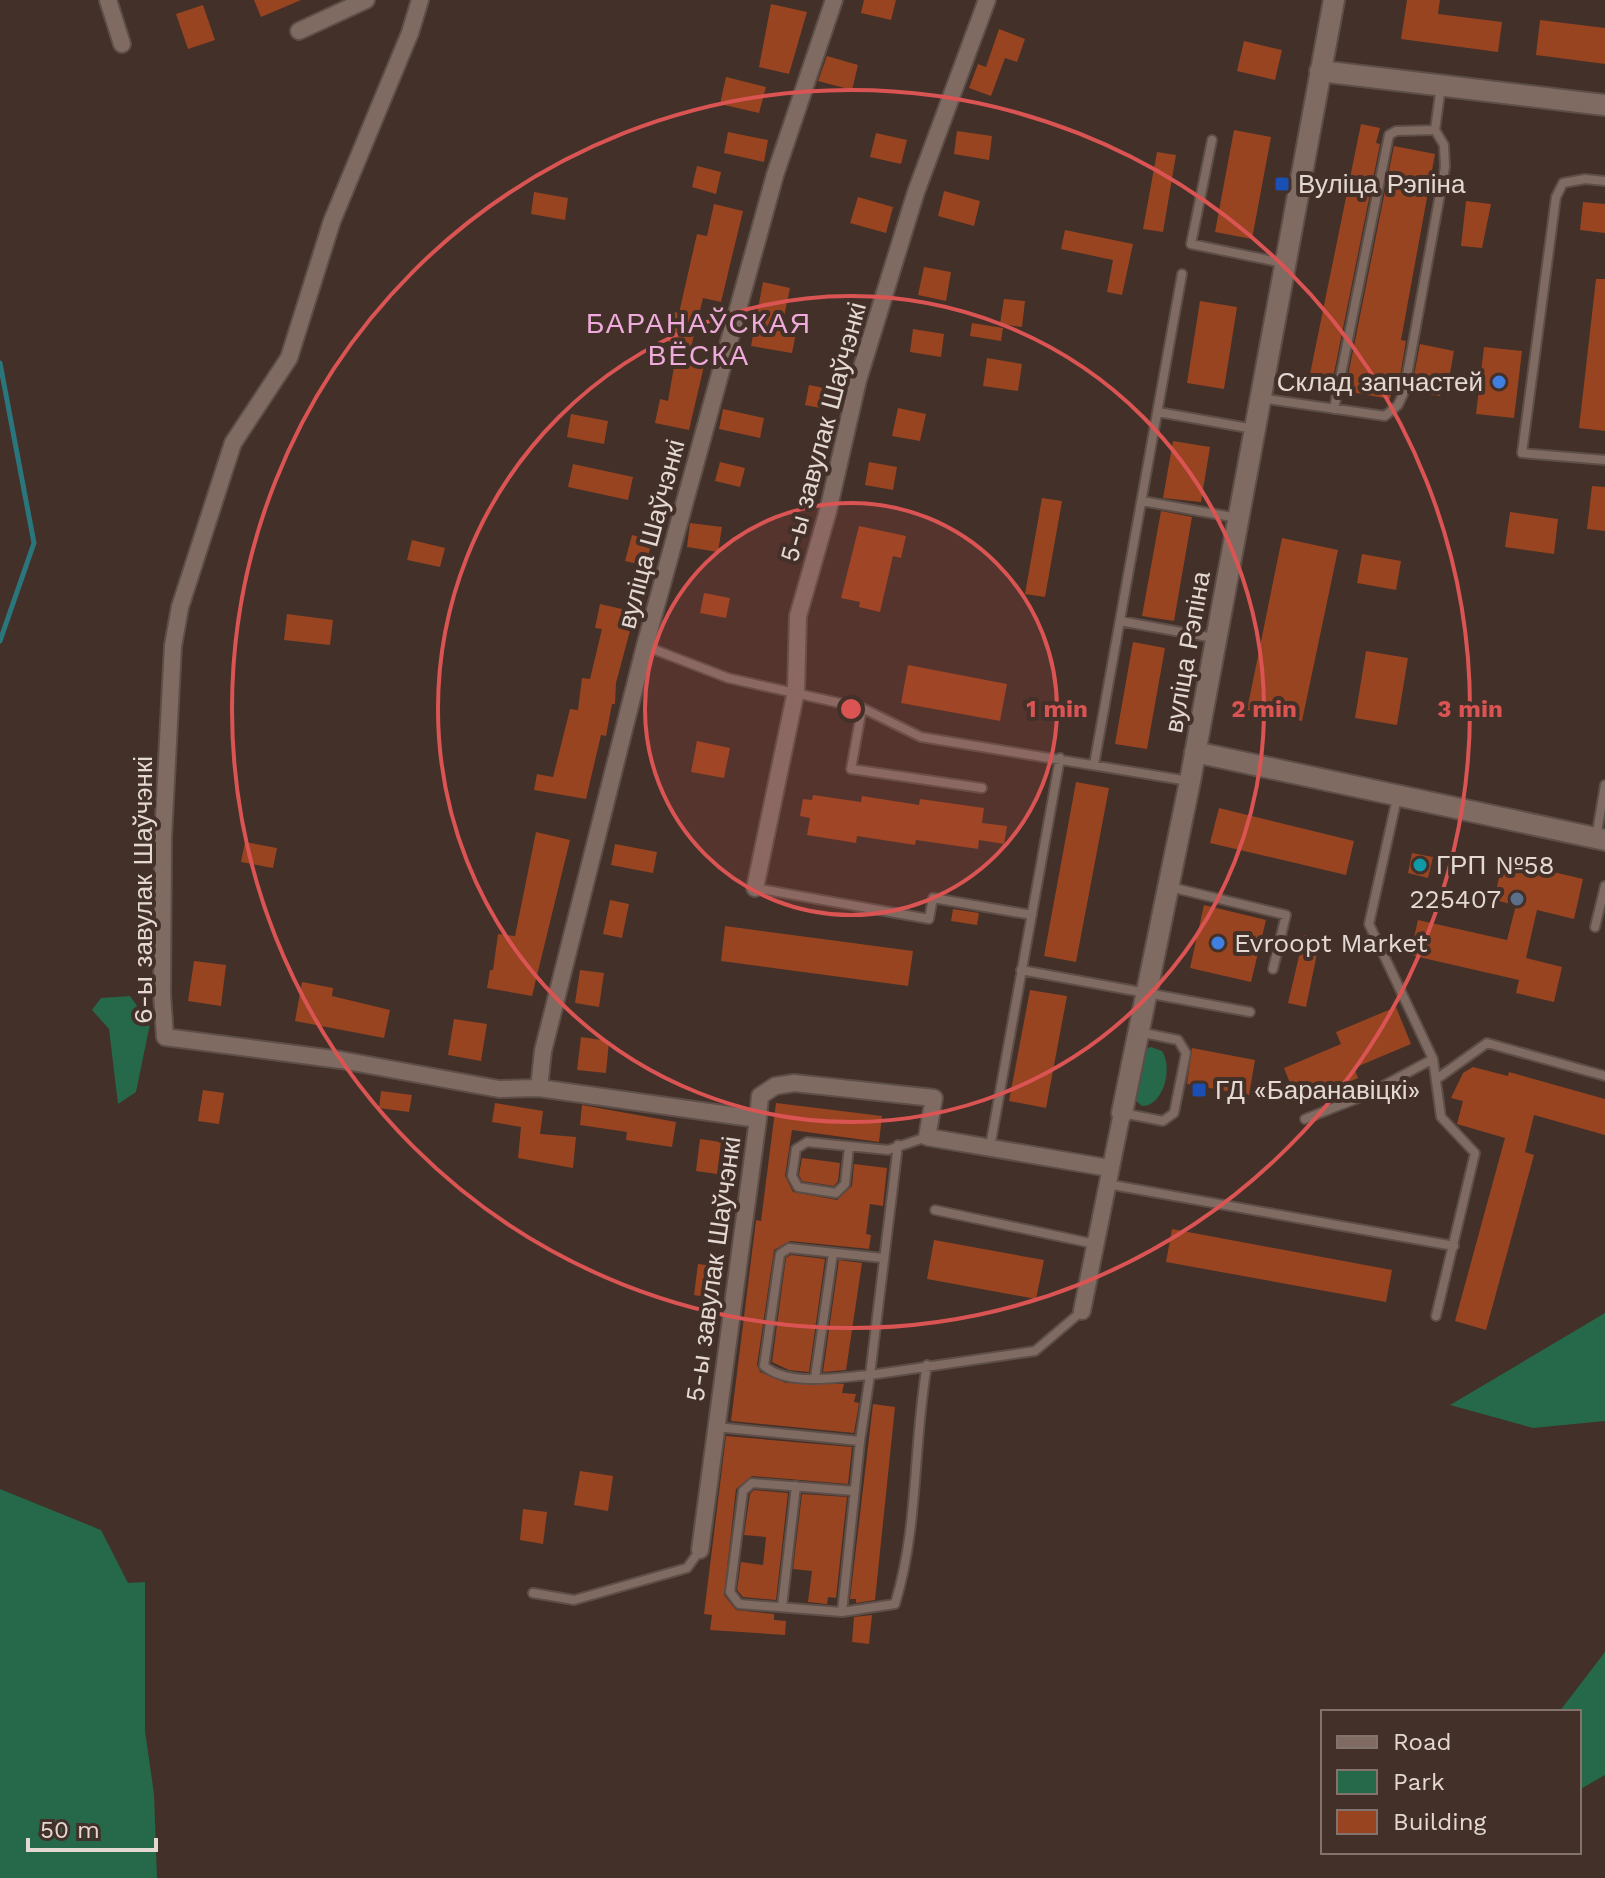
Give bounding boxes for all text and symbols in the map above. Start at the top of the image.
place label: Вуліца Рэпіна [1298,169,1466,199]
marker: Вуліца Рэпіна [1273,175,1291,193]
street label: 5-ы завулак Шаўчэнкі [774,299,872,565]
district label: БАРАНАЎСКАЯ ВЁСКА [586,307,812,372]
place label: Склад запчастей [1277,367,1483,397]
marker: Склад запчастей [1490,373,1508,391]
street label: вуліца Шаўчэнкі [611,436,691,632]
street label: вуліца Рэпіна [1158,568,1216,735]
centre of rings [837,695,865,723]
text: 1 min [1026,695,1088,723]
text: 2 min [1231,695,1297,723]
text: 3 min [1437,695,1503,723]
street label: 6-ы завулак Шаўчэнкі [128,756,158,1024]
place label: ГРП №58 [1436,850,1555,880]
marker: ГРП №58 [1411,856,1429,874]
place label: 225407 [1409,884,1501,914]
marker: 225407 [1508,890,1526,908]
place label: Evroopt Market [1234,928,1428,958]
marker: Evroopt Market [1209,934,1227,952]
place label: ГД «Баранавіцкі» [1215,1075,1420,1105]
marker: ГД «Баранавіцкі» [1190,1081,1208,1099]
street label: 5-ы завулак Шаўчэнкі [680,1134,746,1404]
legend [1321,1710,1581,1854]
text: Road [1393,1728,1452,1756]
text: Park [1393,1768,1445,1796]
scale bar [28,1802,156,1852]
text: Building [1393,1808,1486,1836]
text: 50 m [40,1816,100,1844]

